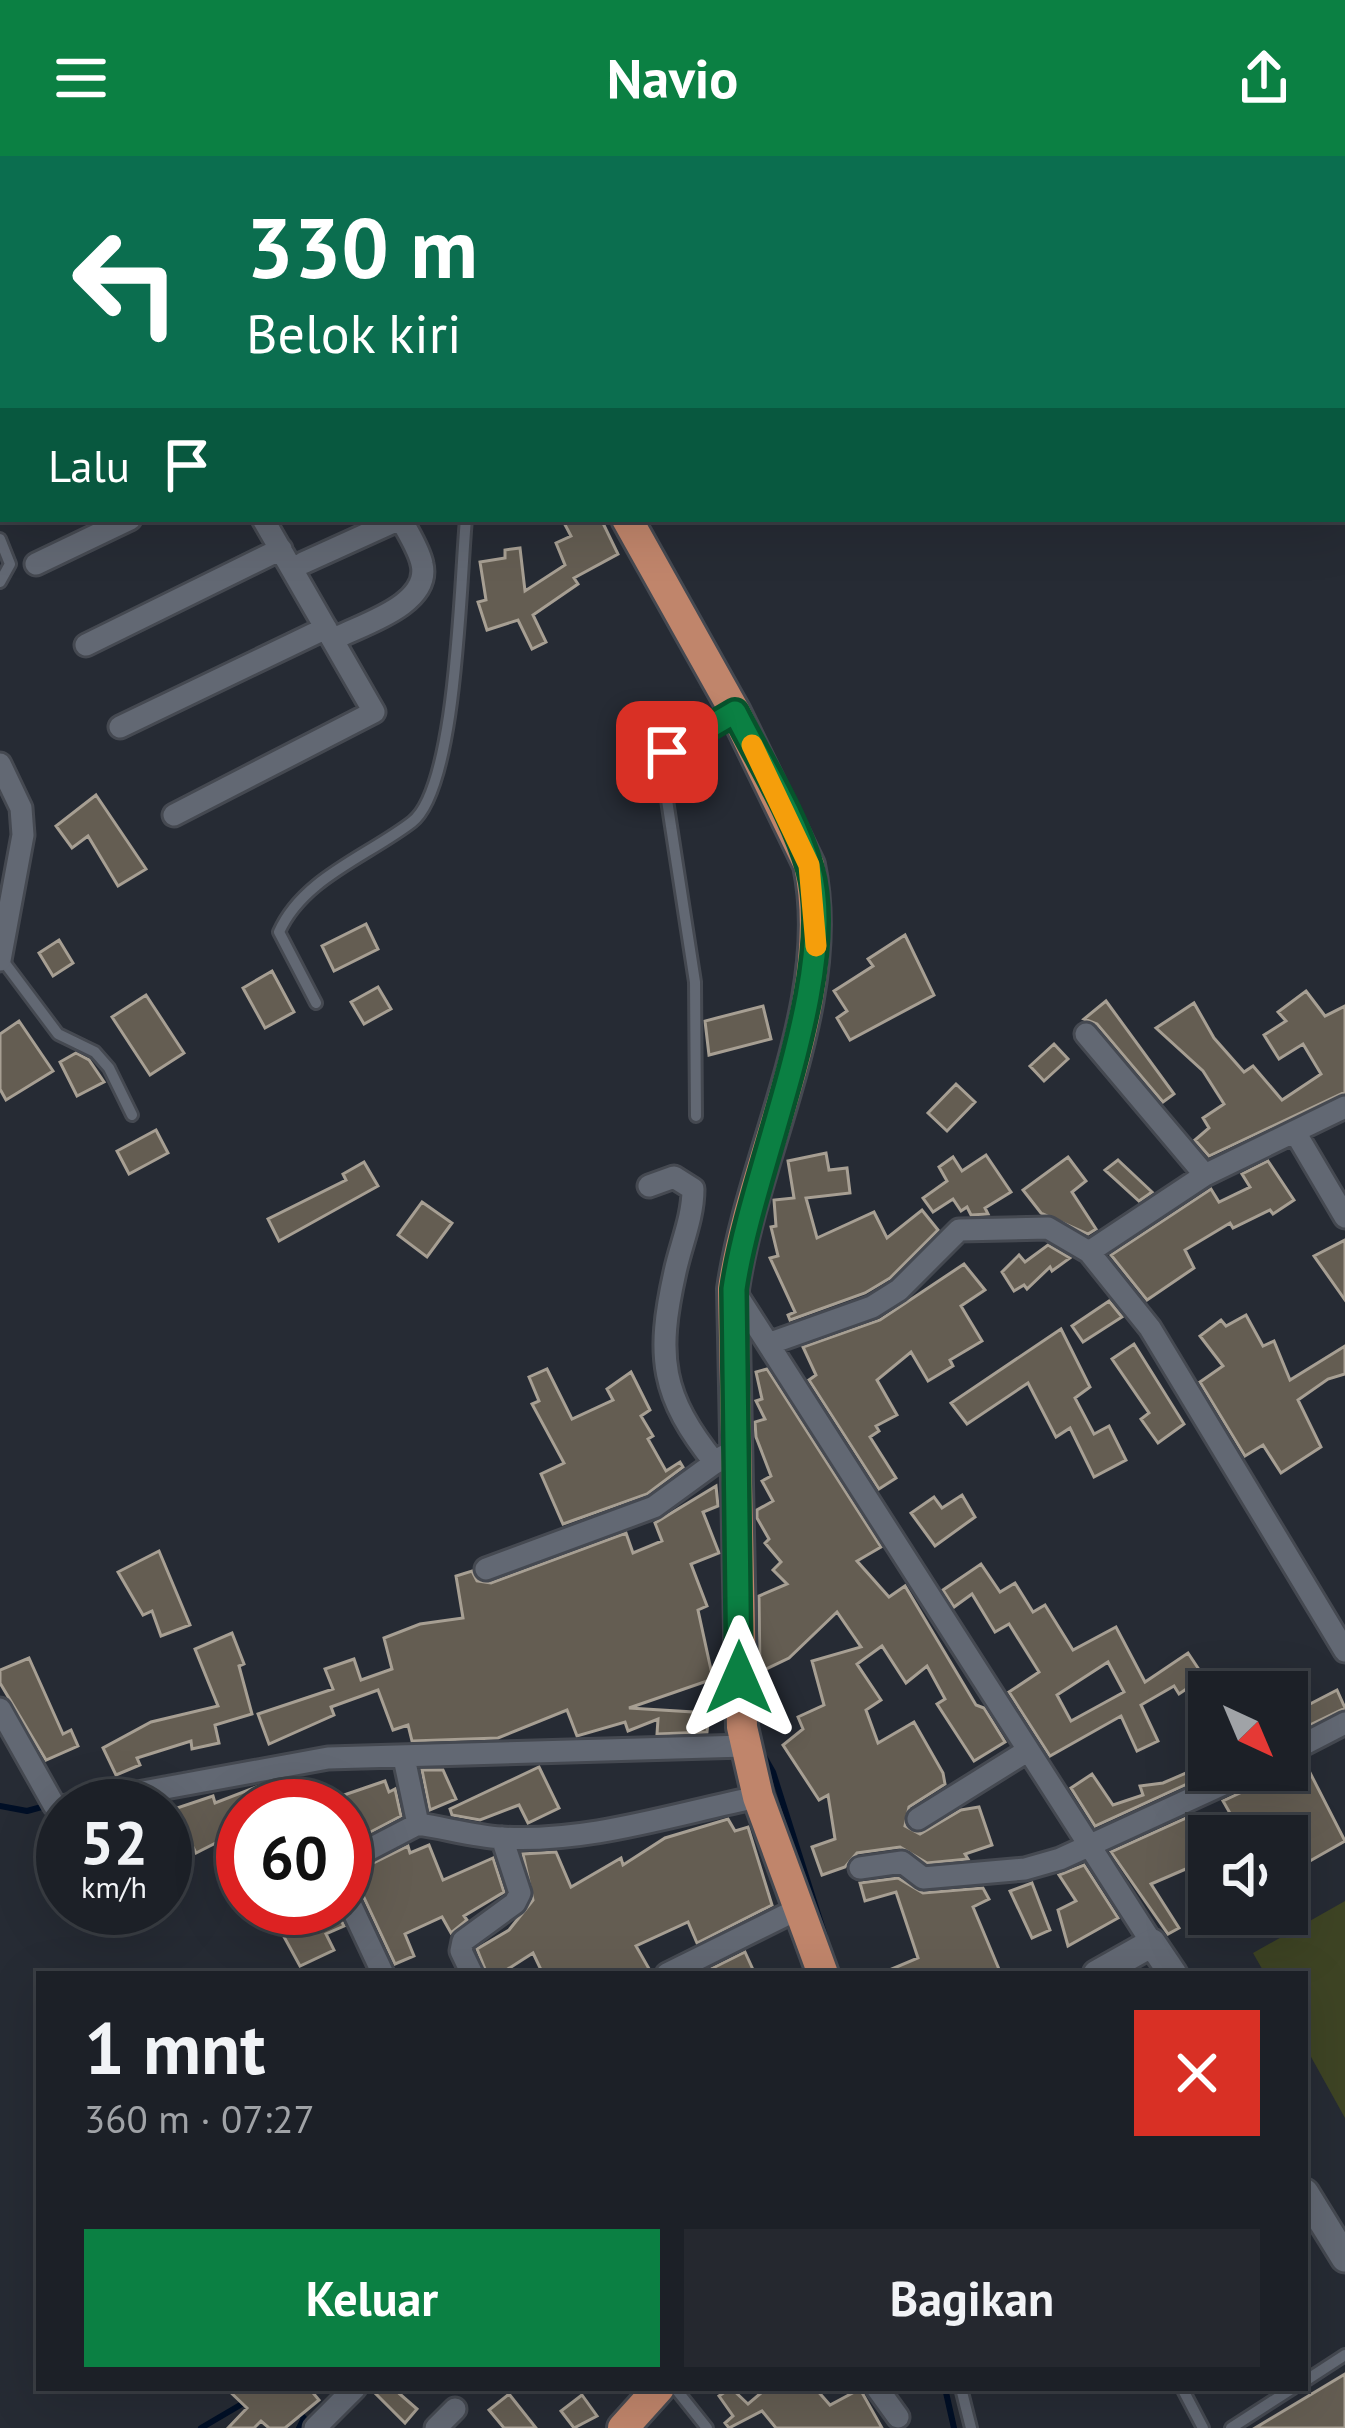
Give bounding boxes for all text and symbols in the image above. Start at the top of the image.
text: Navio [607,43,738,113]
icon: menu [48,45,114,111]
icon: share [1231,45,1297,111]
text: 330 m [246,192,478,301]
icon: left [48,204,204,360]
text: Belok kiri [246,298,462,368]
icon: arrive [154,432,220,498]
text: Lalu [48,436,130,494]
pin [616,701,718,803]
icon: arrive [634,719,700,785]
position arrow [676,1615,802,1741]
north arrow [1188,1671,1308,1791]
map controls [1188,1671,1308,1935]
speed limit sign: 60 [216,1779,372,1935]
text: 52 [80,1803,148,1881]
button: sound [1188,1815,1308,1935]
text: km/h [81,1867,147,1906]
text: 1 mnt [84,2001,265,2094]
button: close [1134,2010,1260,2136]
text: 360 m · 07:27 [84,2093,315,2144]
button: Keluar [84,2229,660,2367]
button: Bagikan [684,2229,1260,2367]

